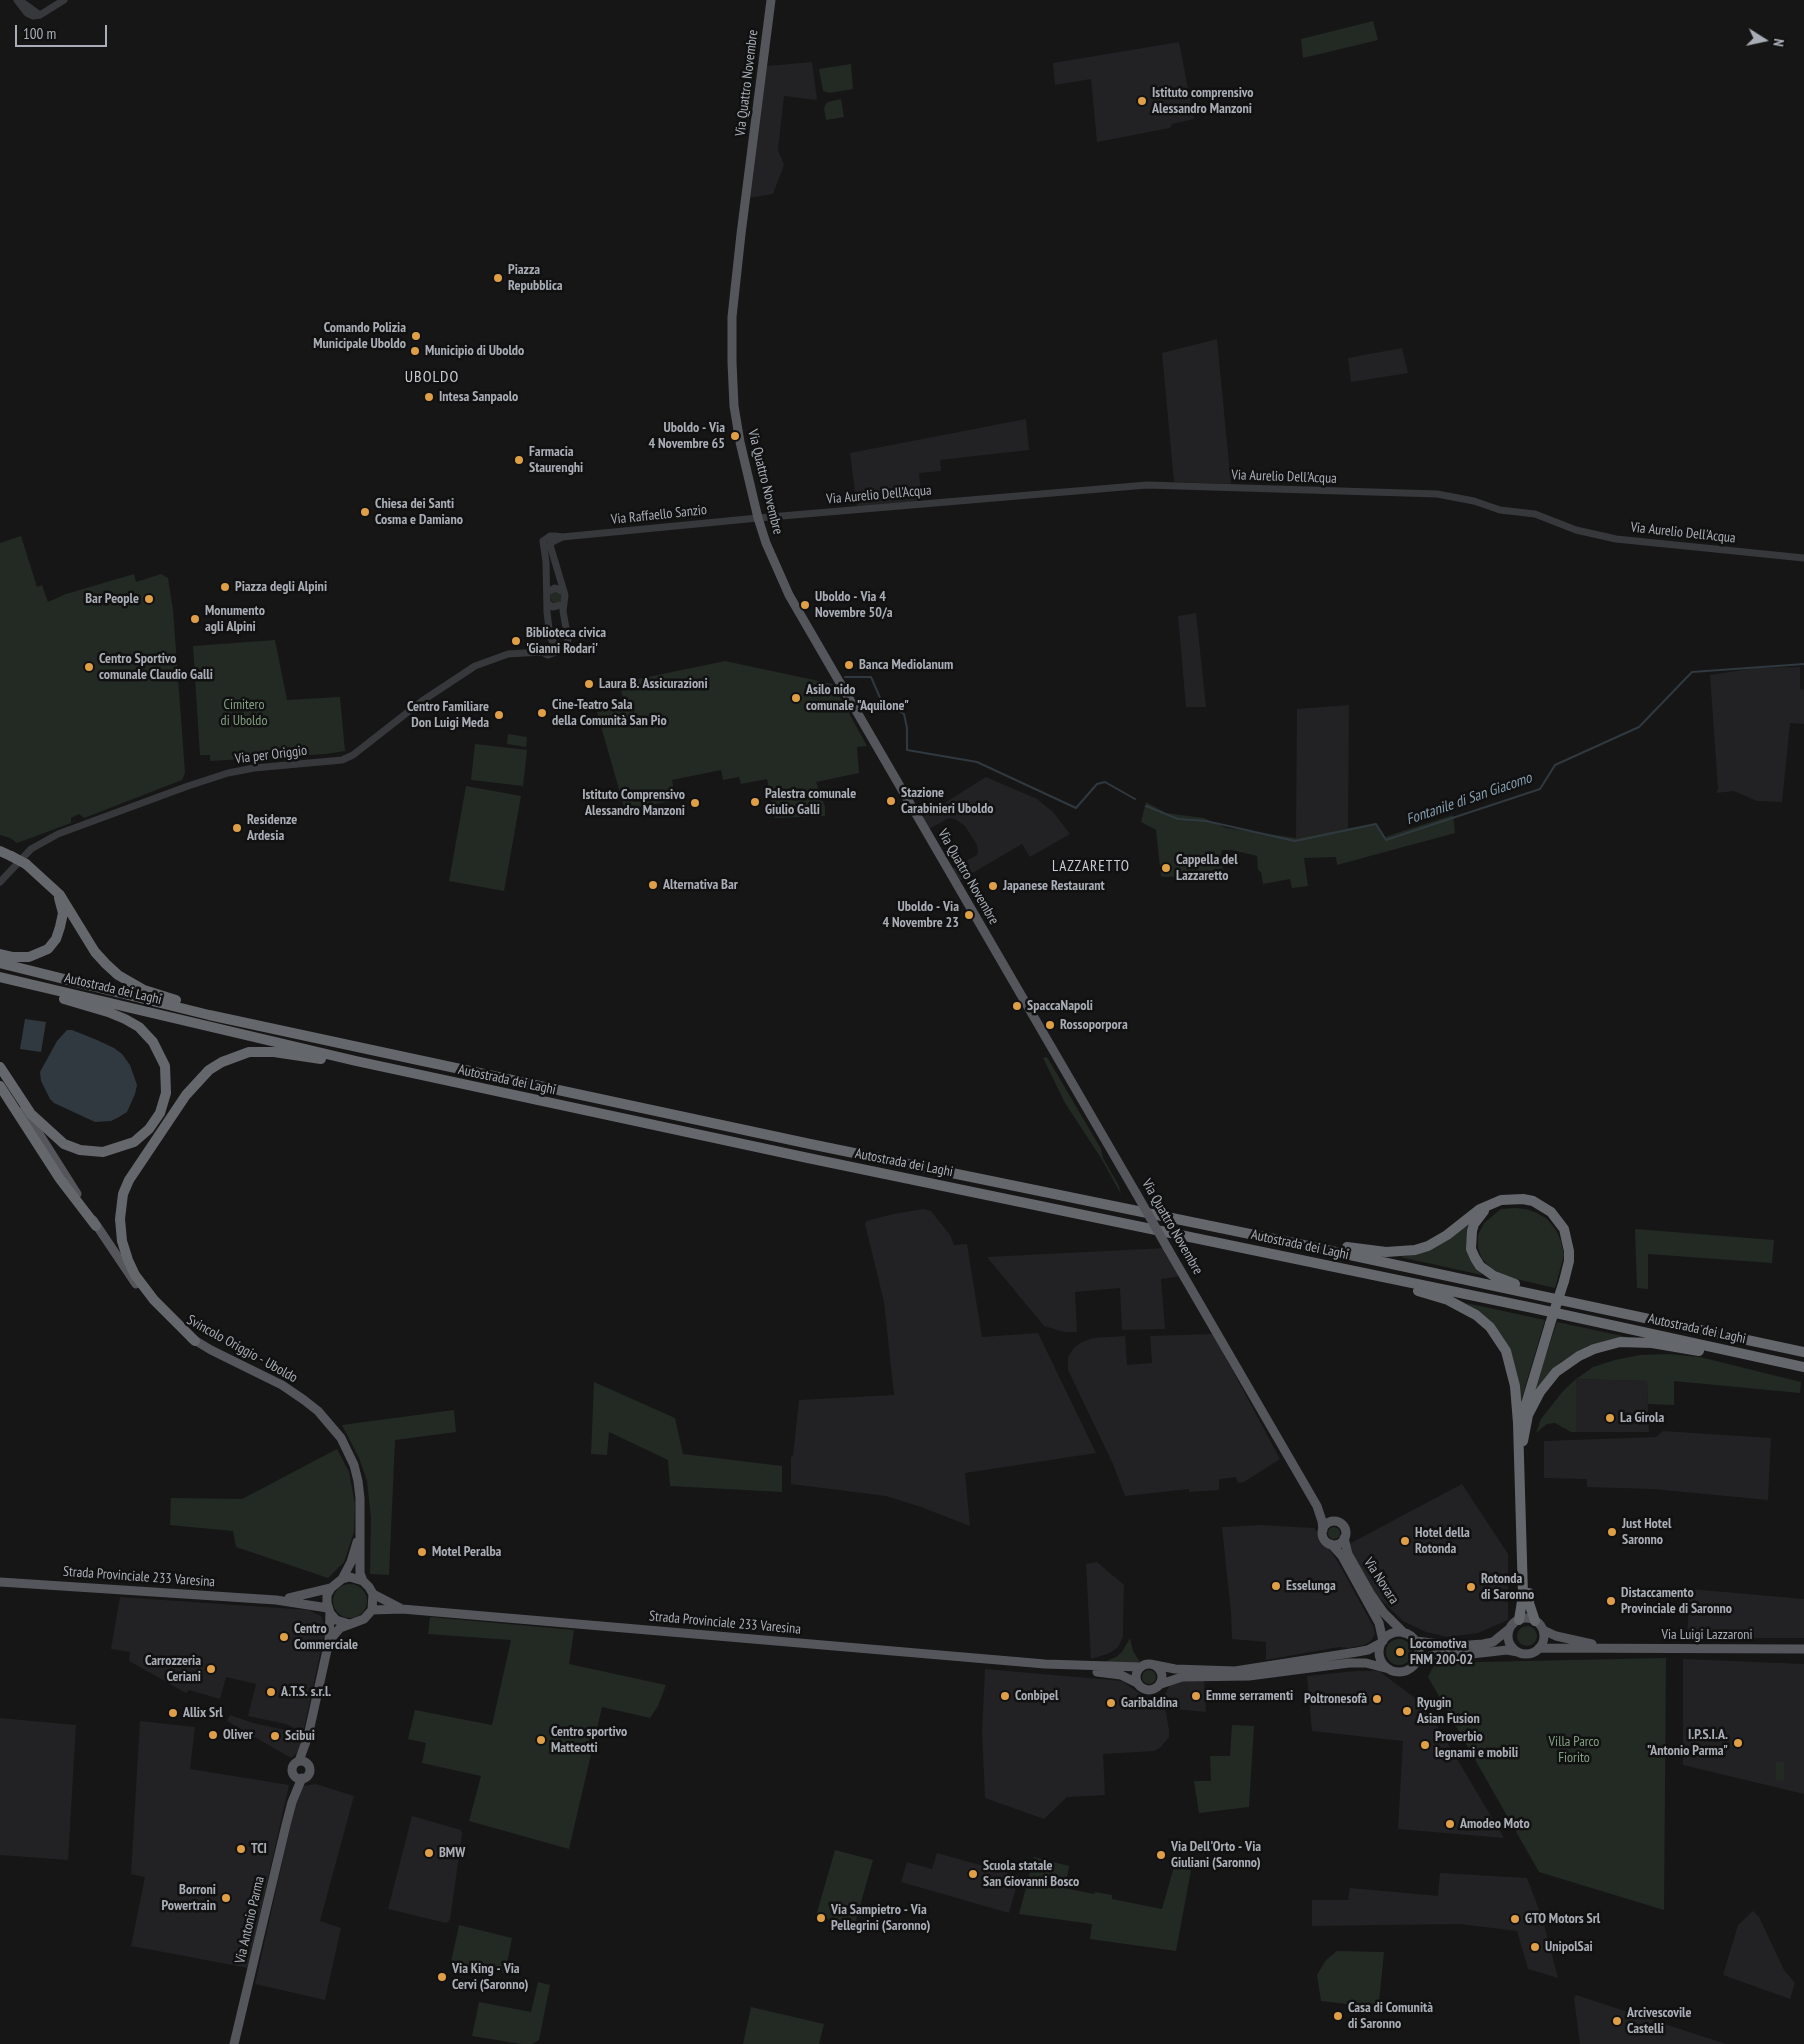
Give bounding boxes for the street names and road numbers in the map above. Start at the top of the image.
street label: Via Quattro Novembre [732,29,762,137]
street label: Via Quattro Novembre [744,428,786,536]
street label: Via Aurelio Dell'Acqua [1231,467,1337,487]
street label: Via Aurelio Dell'Acqua [826,482,932,508]
street label: Via Raffaello Sanzio [610,502,708,528]
street label: Via Aurelio Dell'Acqua [1630,519,1736,547]
street label: Via per Origgio [234,742,308,768]
street label: Via Quattro Novembre [934,826,1002,928]
street label: Autostrada dei Laghi [63,970,163,1008]
street label: Autostrada dei Laghi [457,1061,557,1099]
street label: Autostrada dei Laghi [854,1145,954,1181]
street label: Via Quattro Novembre [1138,1176,1206,1278]
street label: Autostrada dei Laghi [1250,1226,1350,1264]
street label: Autostrada dei Laghi [1647,1310,1747,1348]
street label: Svincolo Origgio - Uboldo [184,1312,300,1386]
street label: Via Novara [1360,1555,1402,1607]
street label: Strada Provinciale 233 Varesina [62,1563,216,1591]
street label: Strada Provinciale 233 Varesina [648,1608,802,1638]
street label: Via Luigi Lazzaroni [1662,1627,1752,1643]
street label: Via Antonio Parma [232,1875,268,1965]

